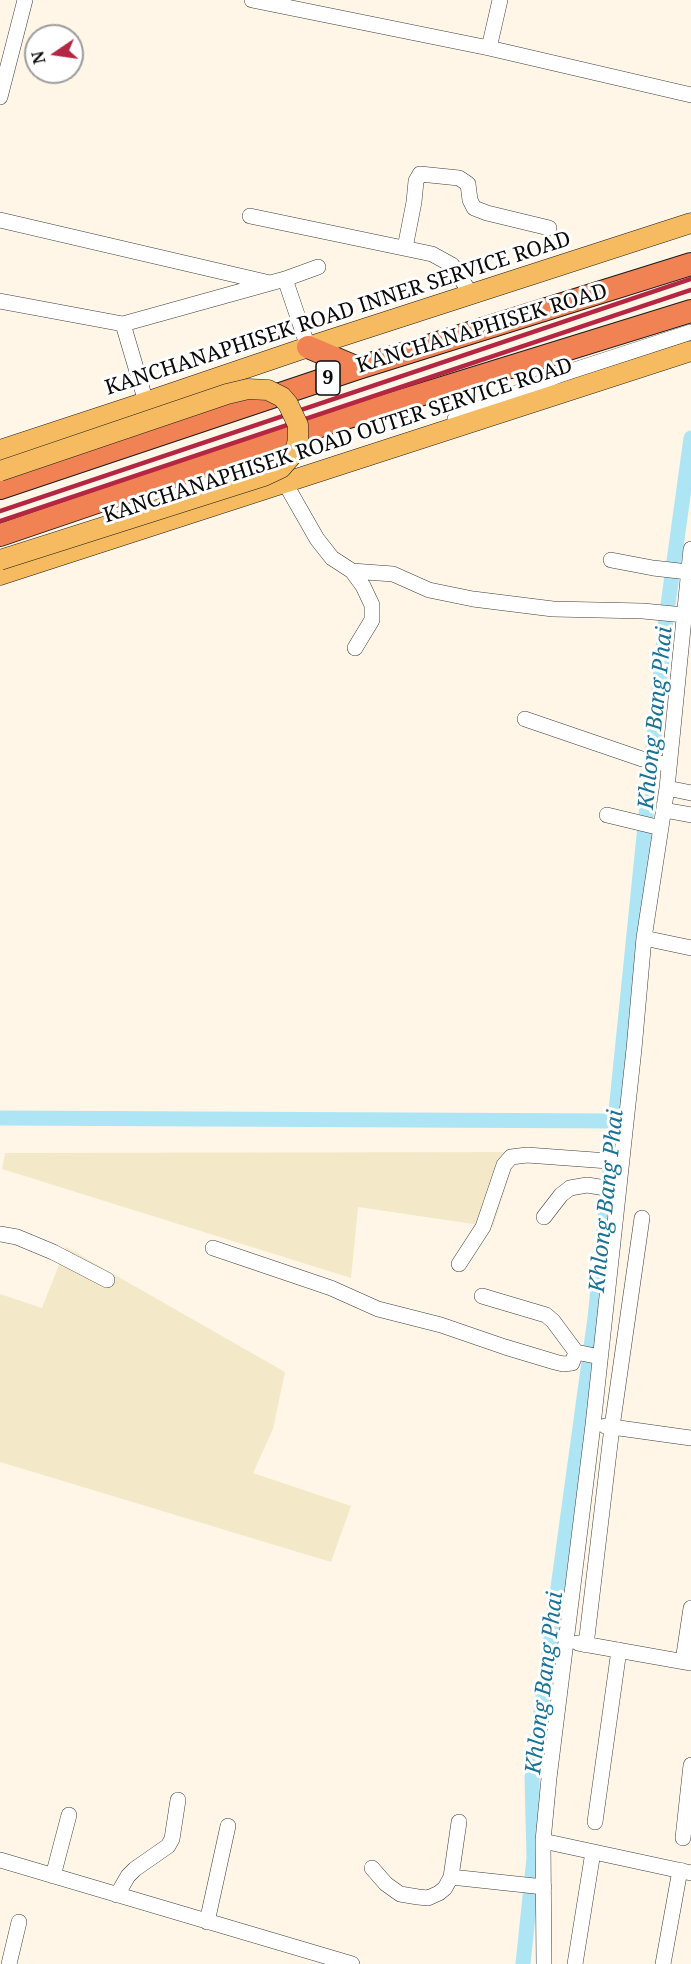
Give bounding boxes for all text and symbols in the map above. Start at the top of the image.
north arrow [24,24,84,84]
text: N [26,49,51,66]
street label: KANCHANAPHISEK ROAD INNER SERVICE ROAD [102,227,574,401]
street label: KANCHANAPHISEK ROAD [354,279,610,379]
street label: KANCHANAPHISEK ROAD OUTER SERVICE ROAD [100,353,576,529]
road number: 9 [316,361,340,395]
water label: Khlong Bang Phai [633,625,679,811]
water label: Khlong Bang Phai [584,1108,630,1294]
water label: Khlong Bang Phai [521,1590,569,1776]

